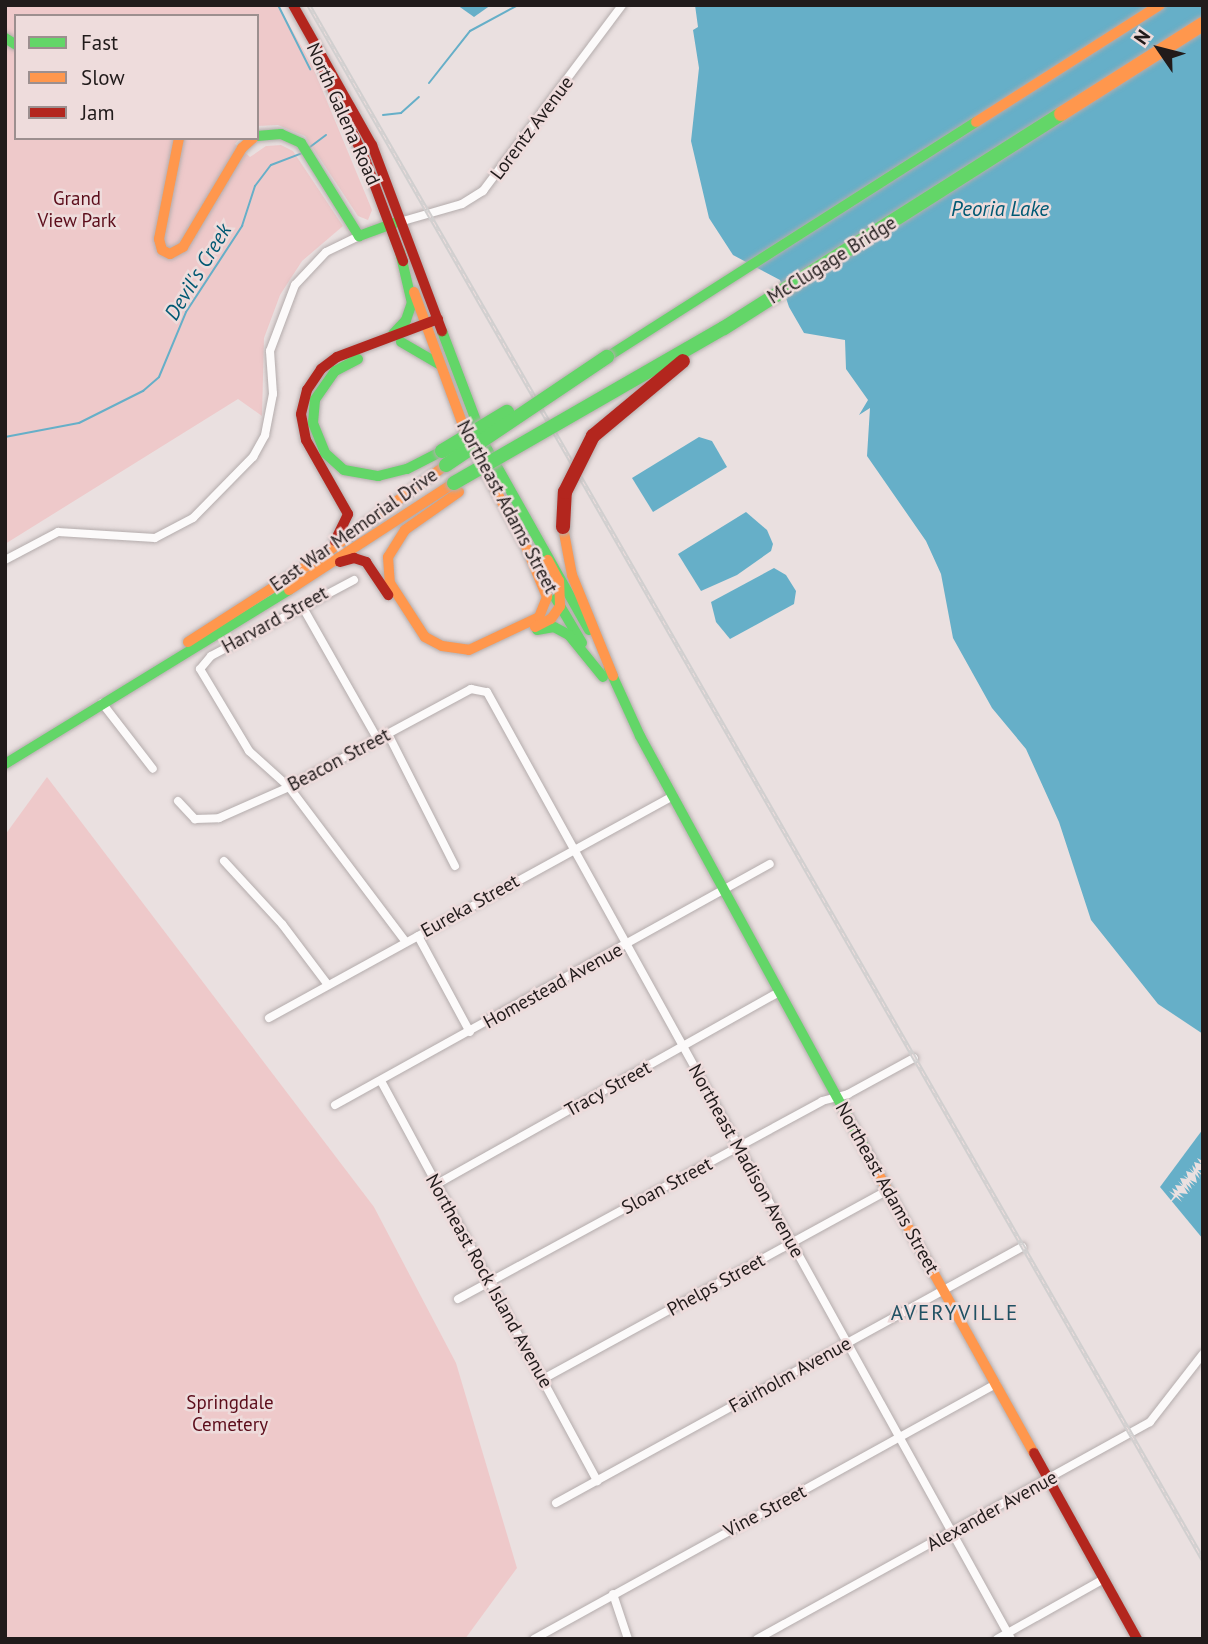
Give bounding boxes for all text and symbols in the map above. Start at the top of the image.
legend [14,14,259,140]
north arrow [1124,14,1194,84]
text: N [1128,25,1155,49]
text: Fast [81,29,118,56]
street label: North Galena Road [301,39,385,189]
text: Slow [81,64,125,91]
street label: Lorentz Avenue [485,71,579,185]
text: Jam [81,99,115,126]
park label: Grand View Park [37,188,117,232]
water label: Peoria Lake [951,196,1049,222]
street label: McClugage Bridge [763,211,901,309]
water label: Devil's Creek [159,219,237,325]
street label: Northeast Adams Street [452,416,562,598]
street label: East War Memorial Drive [266,463,442,597]
street label: Harvard Street [218,582,332,658]
street label: Beacon Street [284,724,394,796]
street label: Eureka Street [417,870,523,942]
street label: Homestead Avenue [479,938,627,1034]
street label: Tracy Street [561,1056,655,1122]
street label: Northeast Madison Avenue [683,1060,809,1262]
street label: Northeast Adams Street [830,1098,944,1278]
street label: Sloan Street [618,1153,716,1219]
street label: Northeast Rock Island Avenue [420,1170,558,1392]
street label: Phelps Street [663,1249,769,1321]
district label: AVERYVILLE [892,1300,1018,1326]
street label: Fairholm Avenue [725,1332,855,1418]
park label: Springdale Cemetery [186,1392,274,1436]
street label: Alexander Avenue [923,1466,1061,1556]
street label: Vine Street [720,1480,810,1542]

